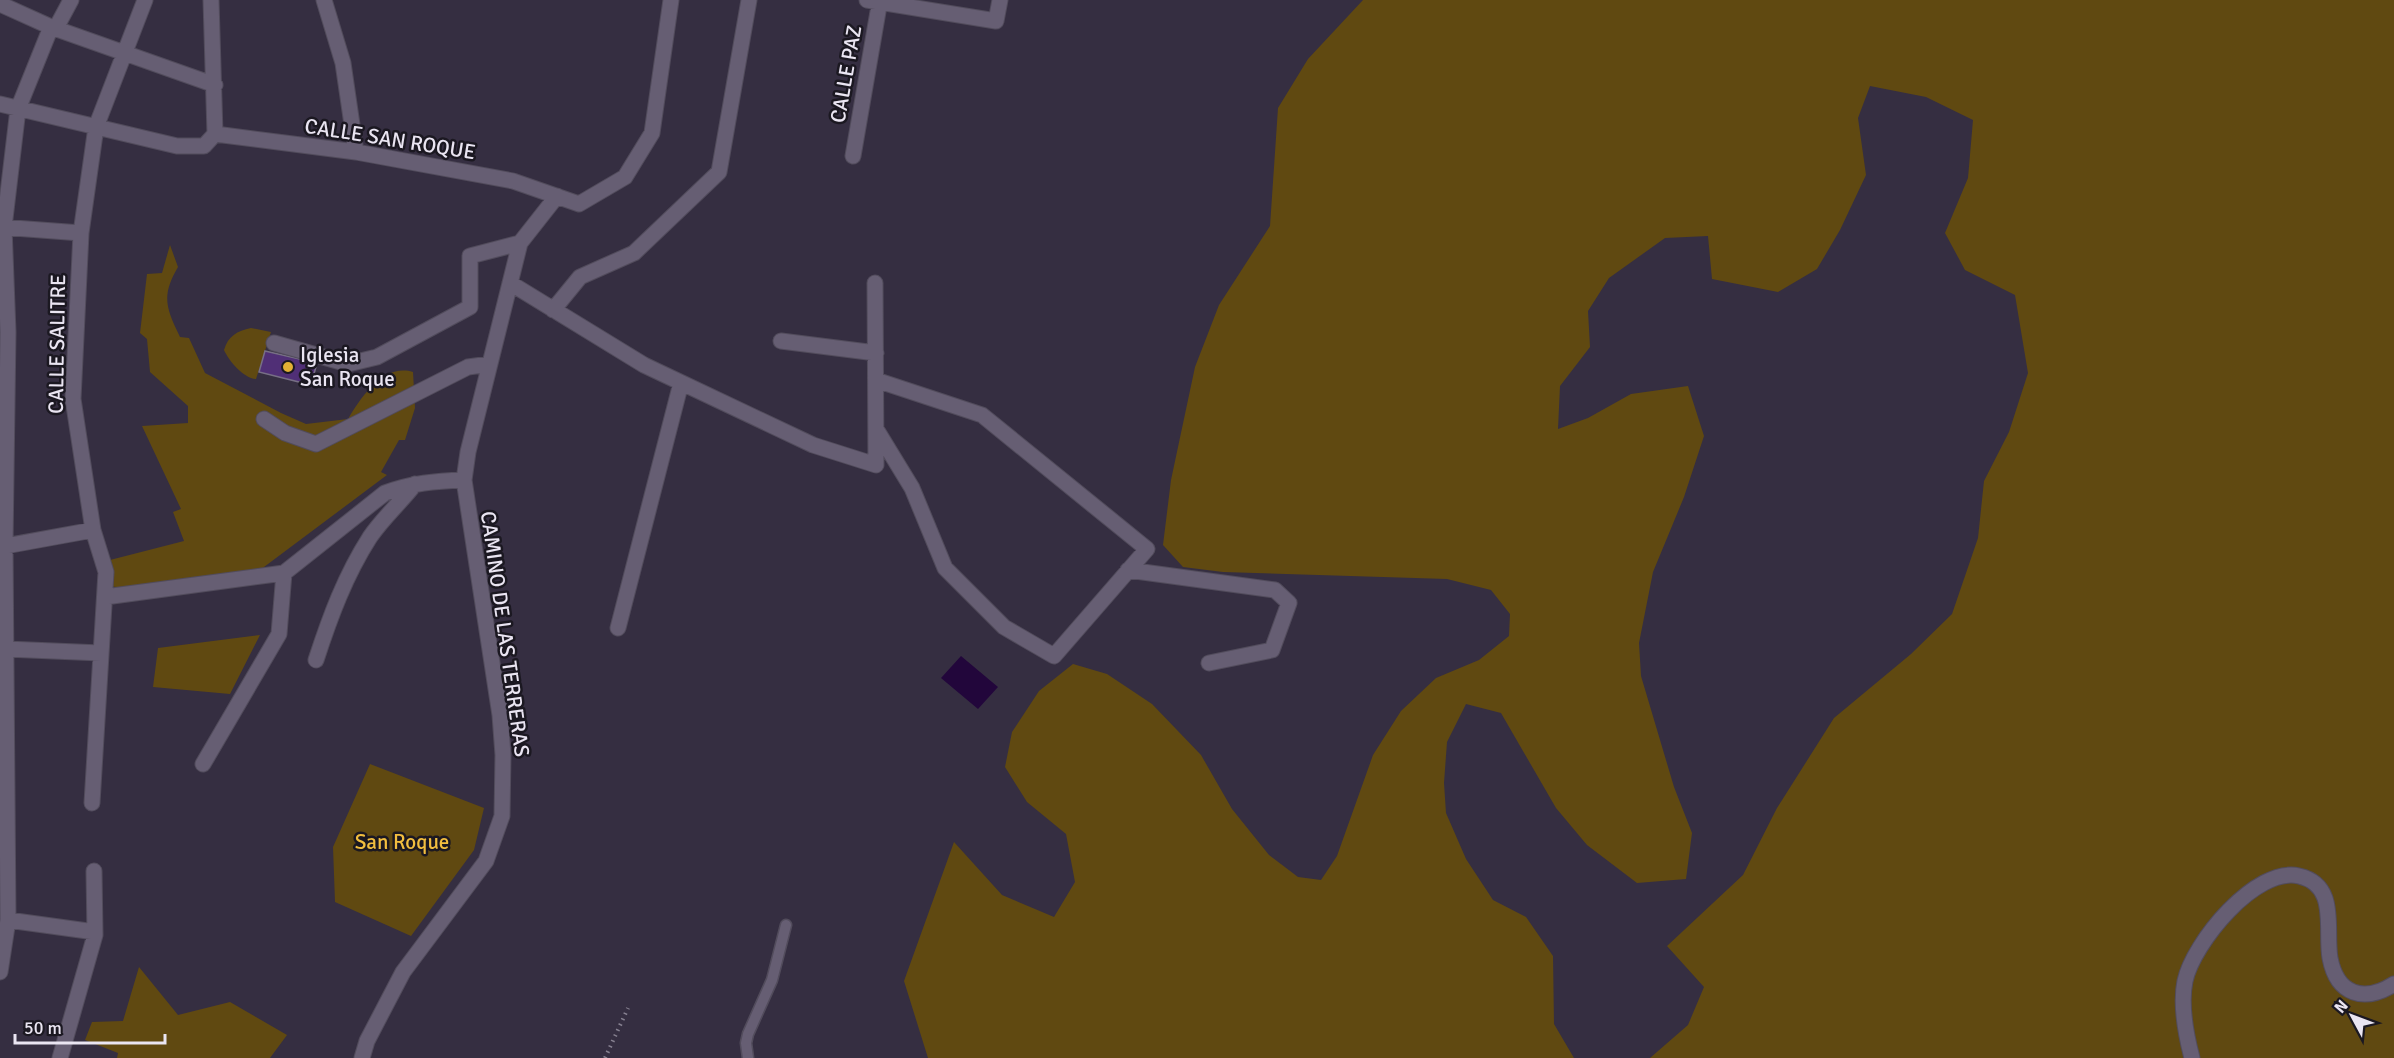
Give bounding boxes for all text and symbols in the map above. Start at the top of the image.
street label: CALLE PAZ [825,23,867,125]
street label: CALLE SAN ROQUE [303,113,477,165]
street label: CALLE SALITRE [43,274,71,414]
place label: Iglesia San Roque [300,342,395,392]
marker: Iglesia San Roque [281,360,295,374]
street label: CAMINO DE LAS TERRERAS [475,510,535,758]
park label: San Roque [355,829,449,855]
north arrow [2322,986,2382,1046]
text: N [2330,996,2353,1018]
scale bar [15,1007,165,1045]
text: 50 m [24,1017,62,1039]

